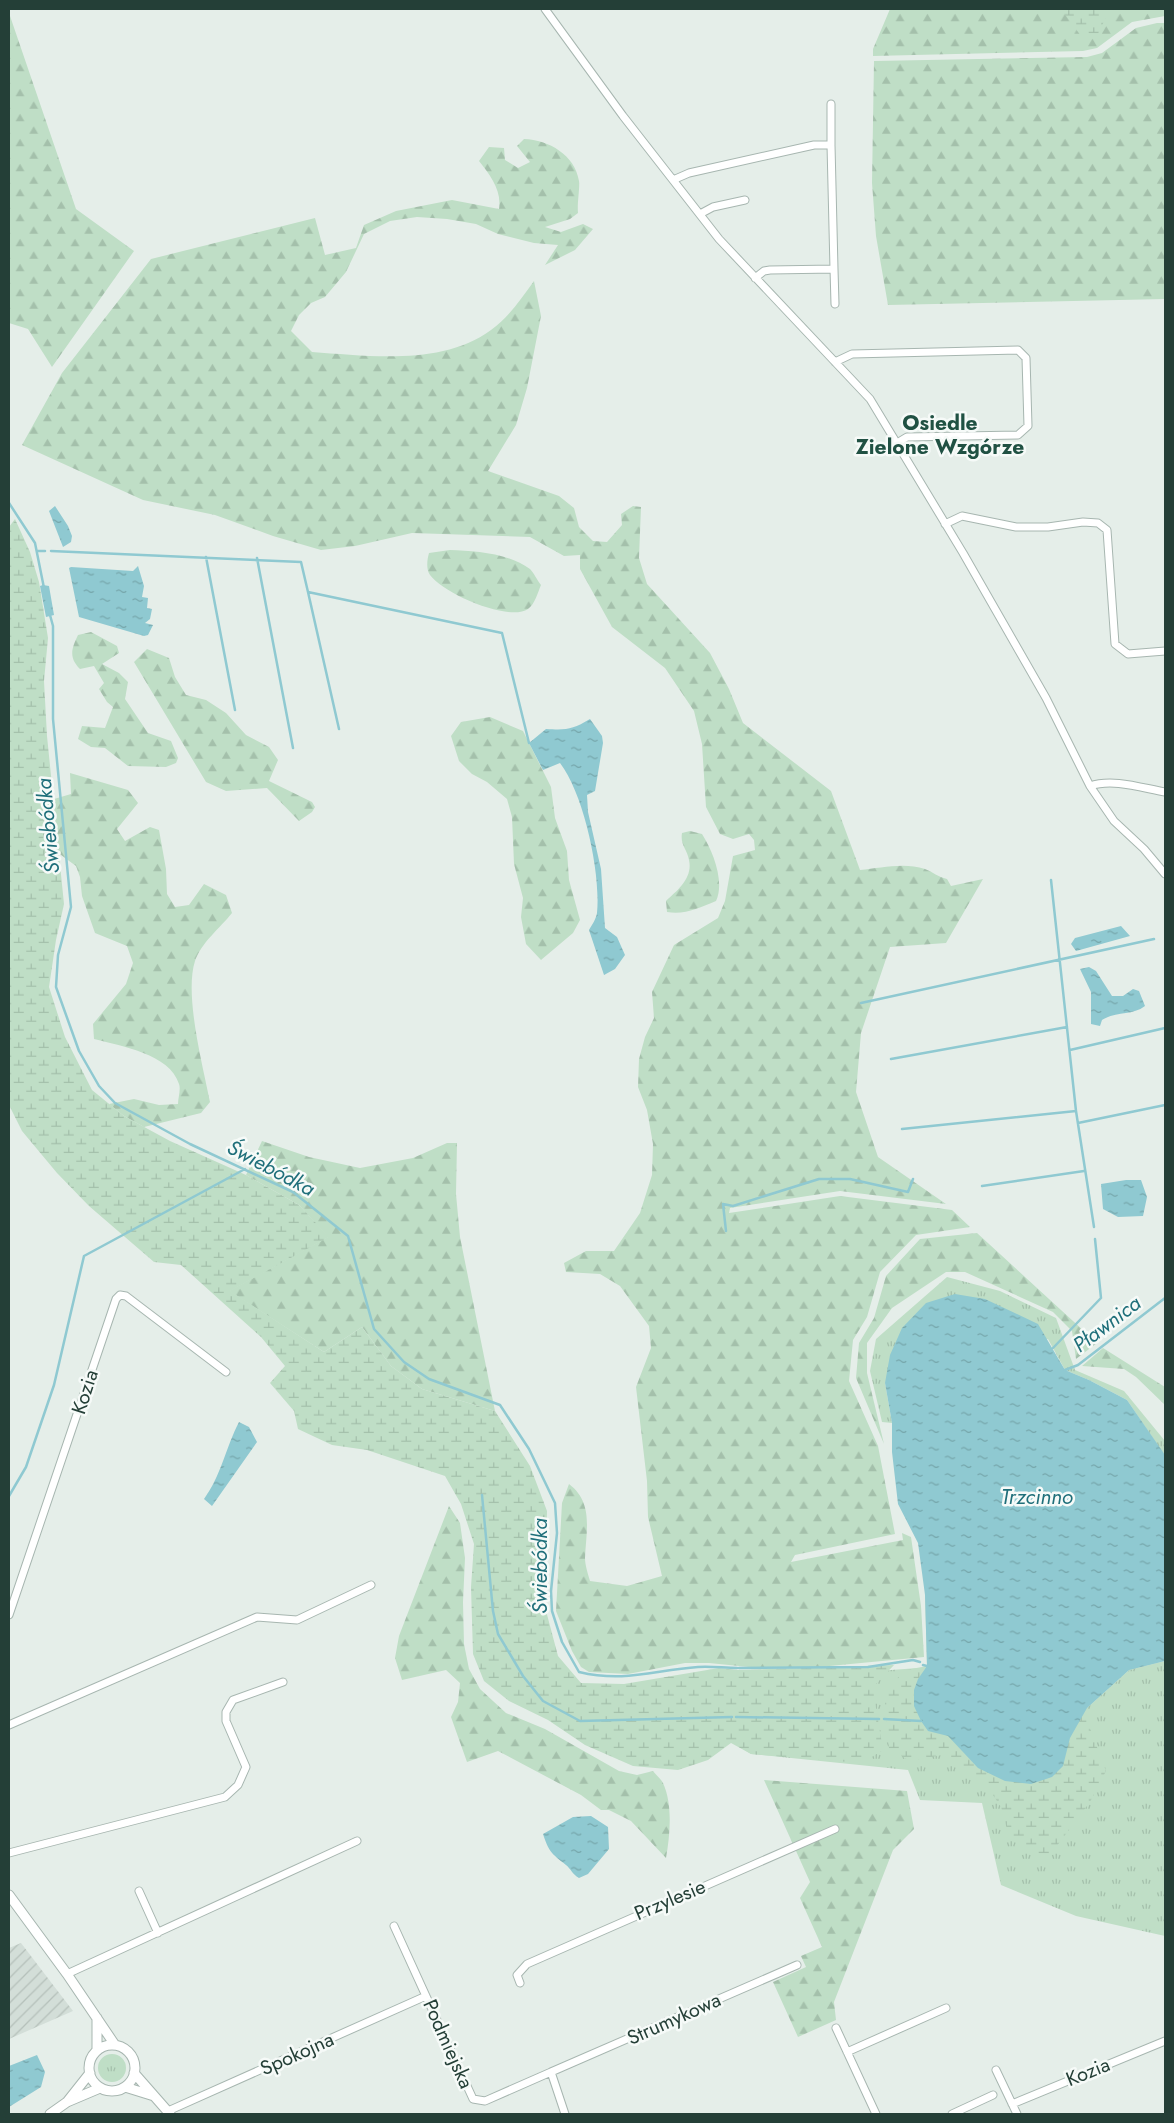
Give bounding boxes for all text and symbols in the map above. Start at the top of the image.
district label: Osiedle Zielone Wzgórze [856,408,1024,462]
water label: Świebódka [29,777,67,875]
water label: Świebódka [222,1132,321,1204]
water label: Pławnica [1067,1288,1148,1360]
street label: Kozia [64,1366,106,1418]
water label: Trzcinno [1001,1482,1073,1512]
water label: Świebódka [525,1518,555,1614]
street label: Przylesie [630,1872,710,1928]
street label: Strumykowa [623,1985,725,2053]
street label: Podmiejska [415,1995,481,2093]
street label: Spokojna [256,2025,338,2083]
street label: Kozia [1062,2050,1114,2094]

